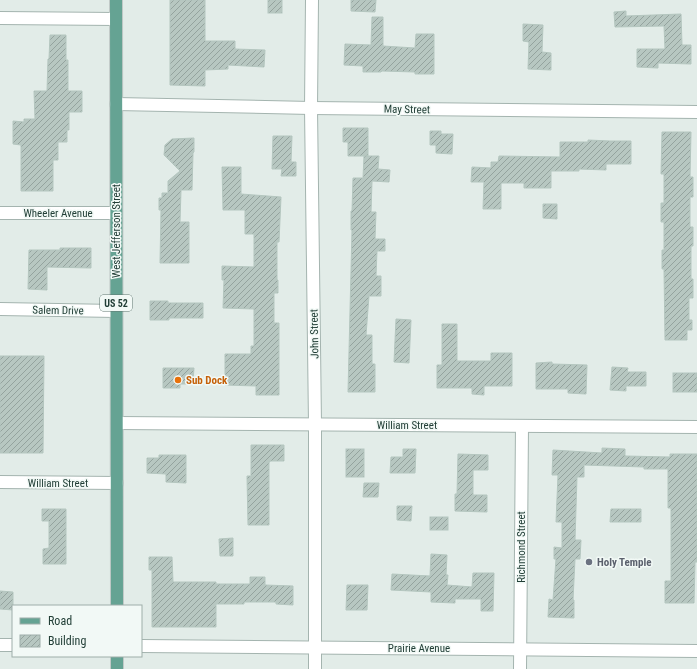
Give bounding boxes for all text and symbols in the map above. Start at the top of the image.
street label: May Street [384,103,430,116]
street label: West Jefferson Street [110,184,123,278]
street label: Wheeler Avenue [23,207,93,220]
road number: US 52 [100,295,132,311]
street label: Salem Drive [32,304,84,317]
street label: John Street [308,309,321,359]
place label: Sub Dock [186,374,228,387]
marker: Sub Dock [173,375,183,385]
street label: William Street [377,419,437,432]
street label: William Street [28,477,88,490]
street label: Richmond Street [515,511,528,583]
place label: Holy Temple [597,556,652,569]
marker: Holy Temple [584,557,594,567]
legend [12,605,142,657]
text: Road [48,614,72,628]
text: Building [48,634,86,648]
street label: Prairie Avenue [388,642,450,655]

